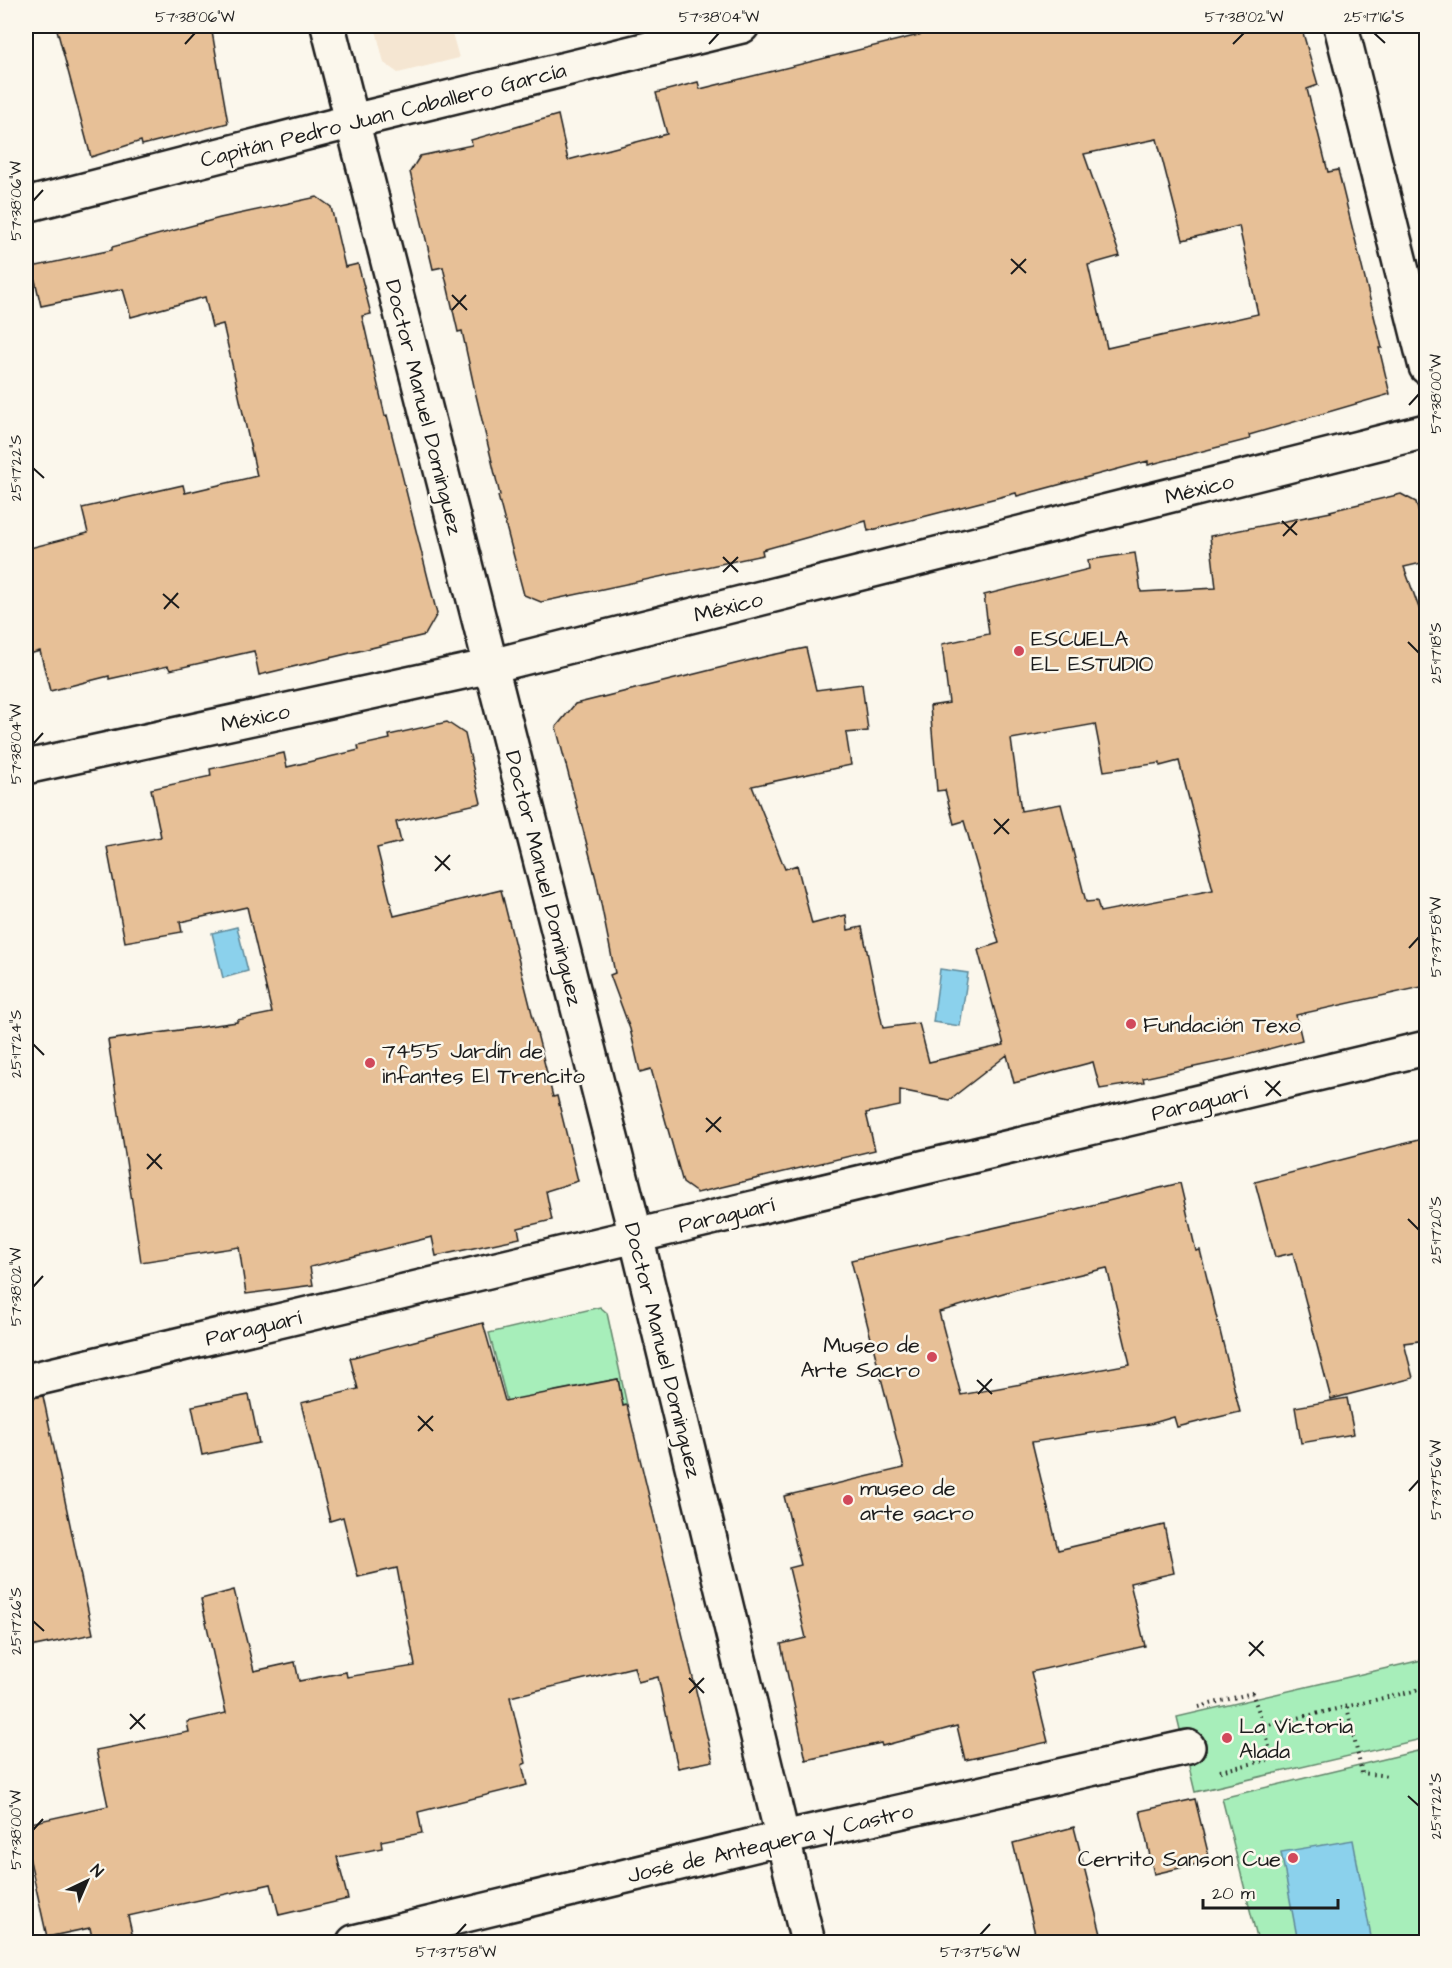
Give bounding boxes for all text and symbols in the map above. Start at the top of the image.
text: 57°38'06"W [155,7,235,28]
text: 57°38'04"W [679,7,759,28]
text: 57°38'02"W [1205,7,1283,28]
text: 25°17'16"S [1344,7,1405,28]
street label: Capitán Pedro Juan Caballero García [197,55,570,176]
text: 57°38'06"W [6,161,27,241]
street label: Doctor Manuel Dominguez [376,277,470,539]
text: 57°38'00"W [1426,354,1447,434]
text: 25°17'22"S [6,434,27,501]
street label: México [1162,466,1238,513]
street label: México [691,584,767,631]
text: 25°17'18"S [1426,622,1447,683]
place label: ESCUELA EL ESTUDIO [1031,624,1154,680]
marker: ESCUELA EL ESTUDIO [1012,644,1026,658]
street label: México [218,696,293,741]
text: 57°38'04"W [6,704,27,784]
street label: Doctor Manuel Dominguez [496,748,590,1010]
text: 57°37'58"W [1426,897,1447,977]
text: 25°17'24"S [6,1010,27,1078]
place label: Fundación Texo [1143,1010,1301,1041]
marker: Fundación Texo [1124,1017,1138,1031]
place label: 7455 Jardín de infantes El Trencito [382,1036,585,1092]
marker: 7455 Jardín de infantes El Trencito [363,1056,377,1070]
street label: Paraguarí [1148,1077,1251,1131]
street label: Paraguarí [675,1189,778,1243]
text: 25°17'20"S [1426,1196,1447,1264]
street label: Doctor Manuel Dominguez [615,1220,709,1482]
text: 57°38'02"W [6,1248,27,1326]
street label: Paraguarí [202,1302,305,1356]
place label: Museo de Arte Sacro [800,1330,921,1386]
marker: Museo de Arte Sacro [925,1350,939,1364]
text: 57°37'56"W [1426,1440,1447,1520]
place label: museo de arte sacro [860,1473,974,1529]
marker: museo de arte sacro [841,1493,855,1507]
text: 25°17'26"S [6,1587,27,1655]
place label: La Victoria Alada [1239,1711,1353,1767]
marker: La Victoria Alada [1220,1731,1234,1745]
text: 25°17'22"S [1426,1772,1447,1839]
text: 57°38'00"W [6,1790,27,1870]
street label: José de Antequera y Castro [624,1795,917,1892]
place label: Cerrito Sanson Cue [1078,1844,1281,1875]
north arrow [57,1851,117,1911]
marker: Cerrito Sanson Cue [1286,1851,1300,1865]
text: N [85,1860,108,1882]
scale bar [1203,1872,1338,1910]
text: 20 m [1212,1881,1255,1906]
text: 57°37'58"W [416,1942,496,1963]
text: 57°37'56"W [940,1942,1020,1963]

